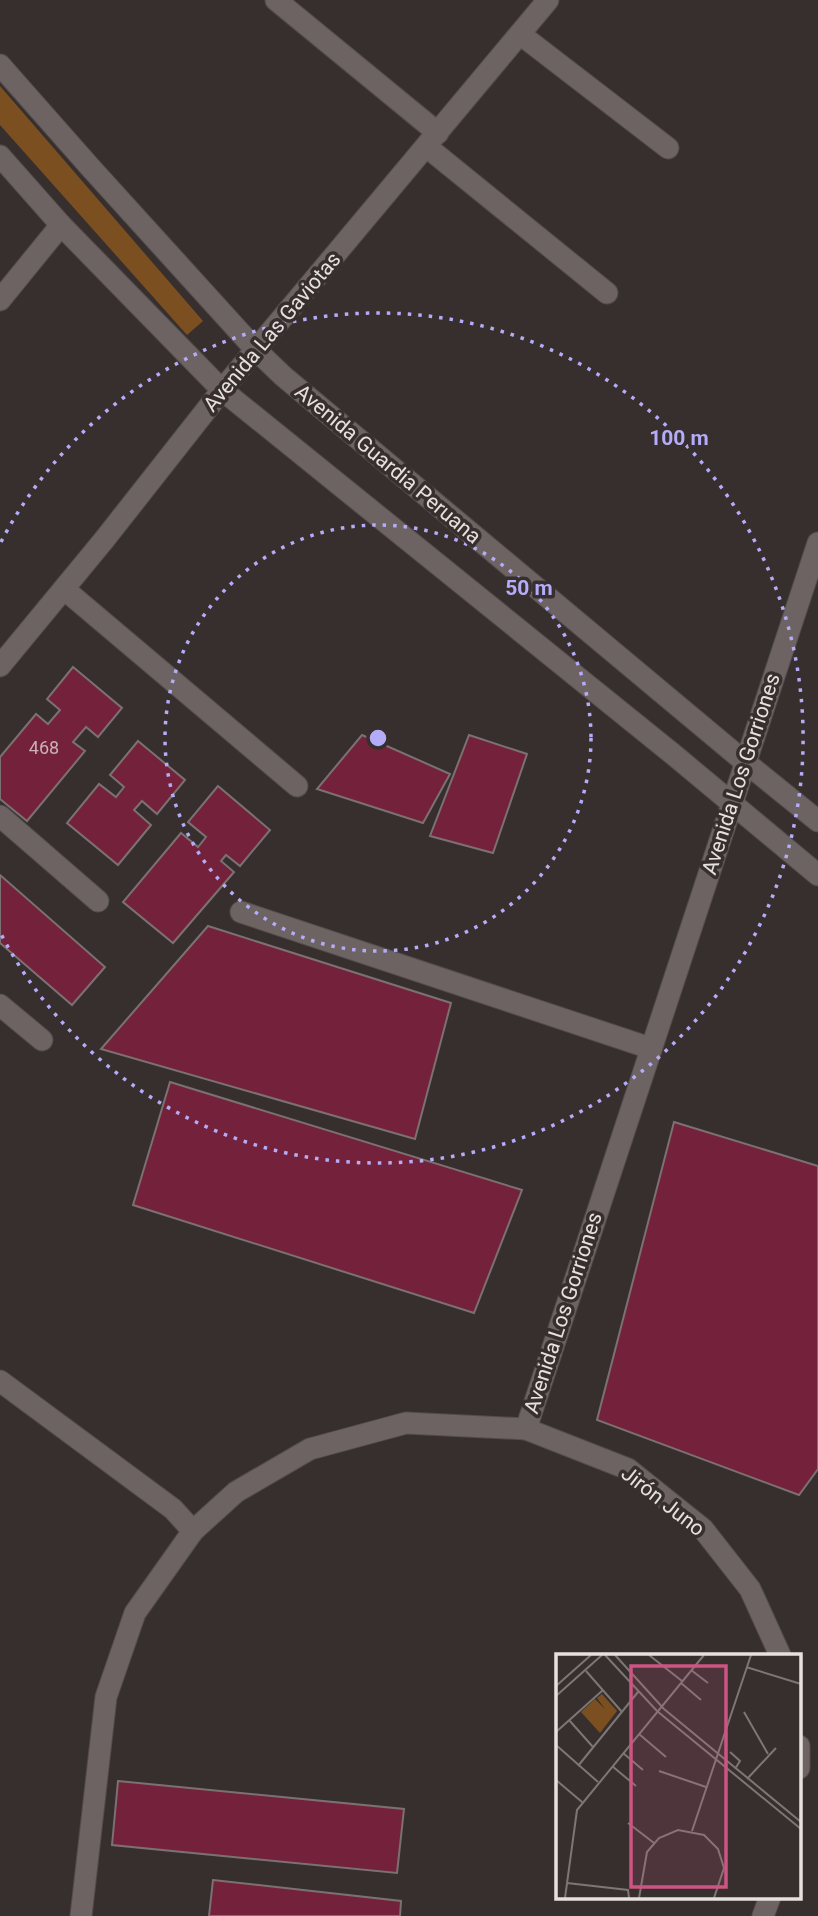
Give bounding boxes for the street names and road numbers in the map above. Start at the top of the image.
street label: Avenida Las Gaviotas [198,248,346,416]
street label: Avenida Guardia Peruana [290,379,486,549]
street label: Avenida Los Gorriones [697,670,785,878]
street label: Avenida Los Gorriones [519,1209,607,1417]
street label: Jirón Juno [617,1461,709,1541]

